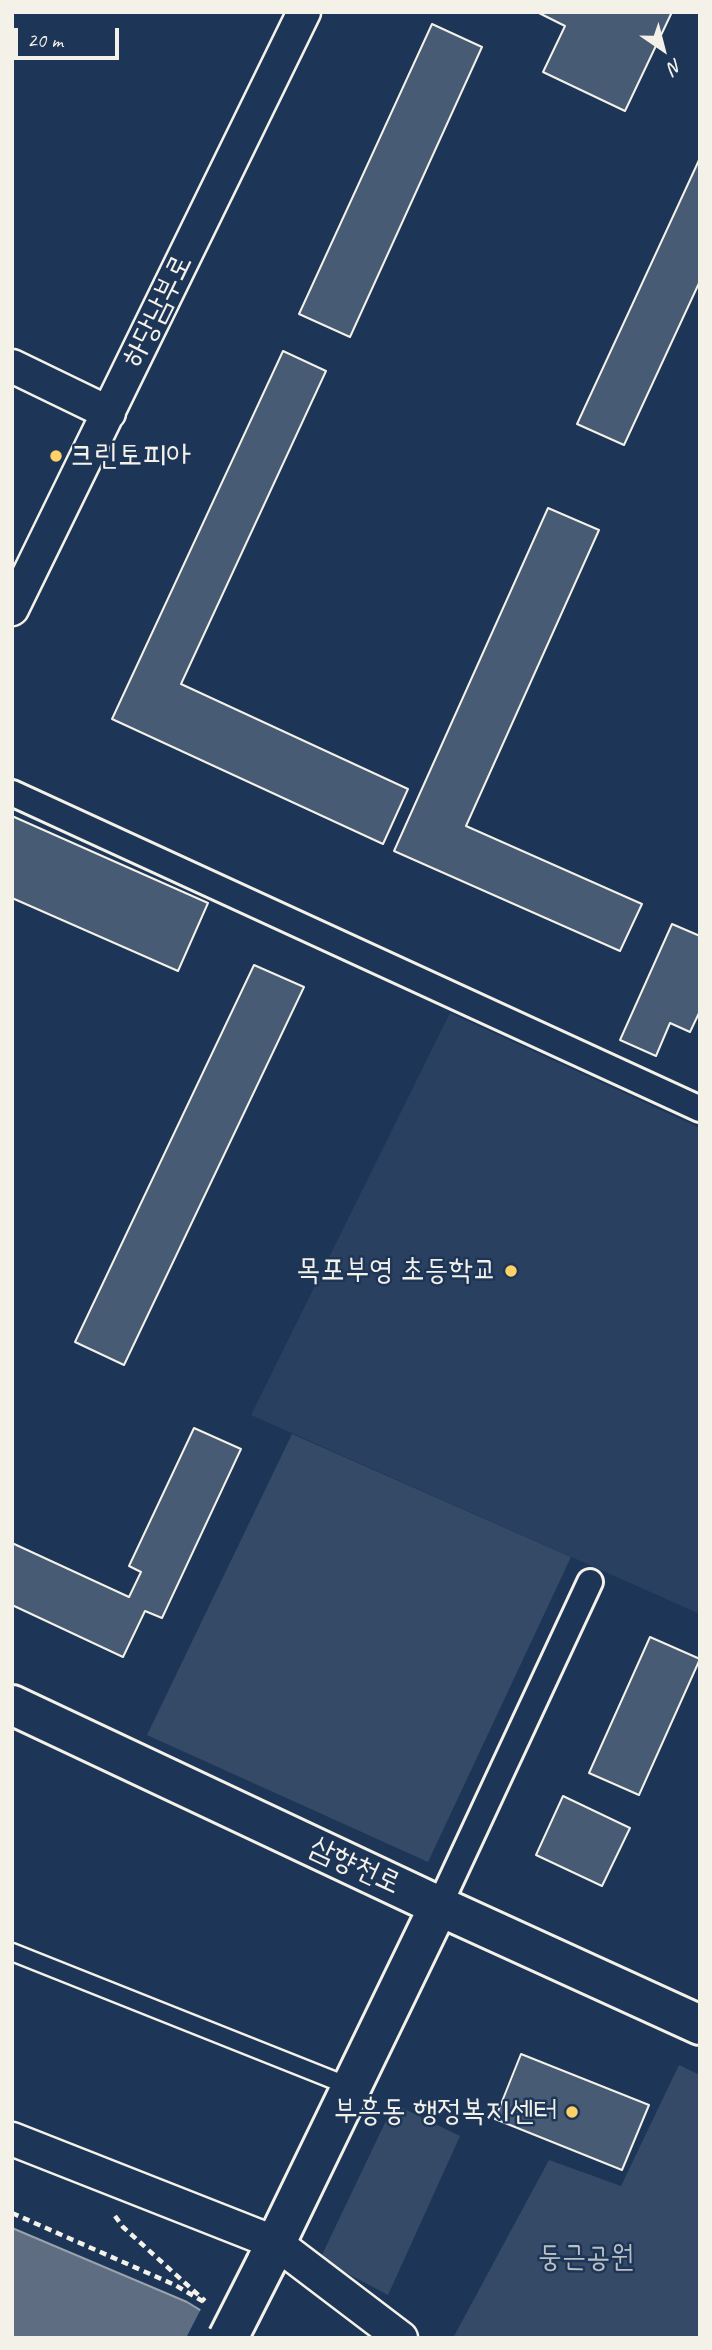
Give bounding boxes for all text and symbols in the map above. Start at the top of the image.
scale bar [18,14,122,58]
north arrow [628,14,698,84]
text: 20 m [27,27,63,53]
text: N [663,53,687,79]
street label: 하당남부로 [115,249,201,373]
place label: 크린토피아 [70,438,191,474]
marker: 크린토피아 [48,448,64,464]
place label: 목포부영 초등학교 [297,1253,497,1289]
marker: 목포부영 초등학교 [503,1263,519,1279]
street label: 삼향천로 [304,1829,406,1903]
place label: 부흥동 행정복지센터 [333,2094,558,2130]
marker: 부흥동 행정복지센터 [564,2104,580,2120]
park label: 둥근공원 [538,2240,634,2276]

